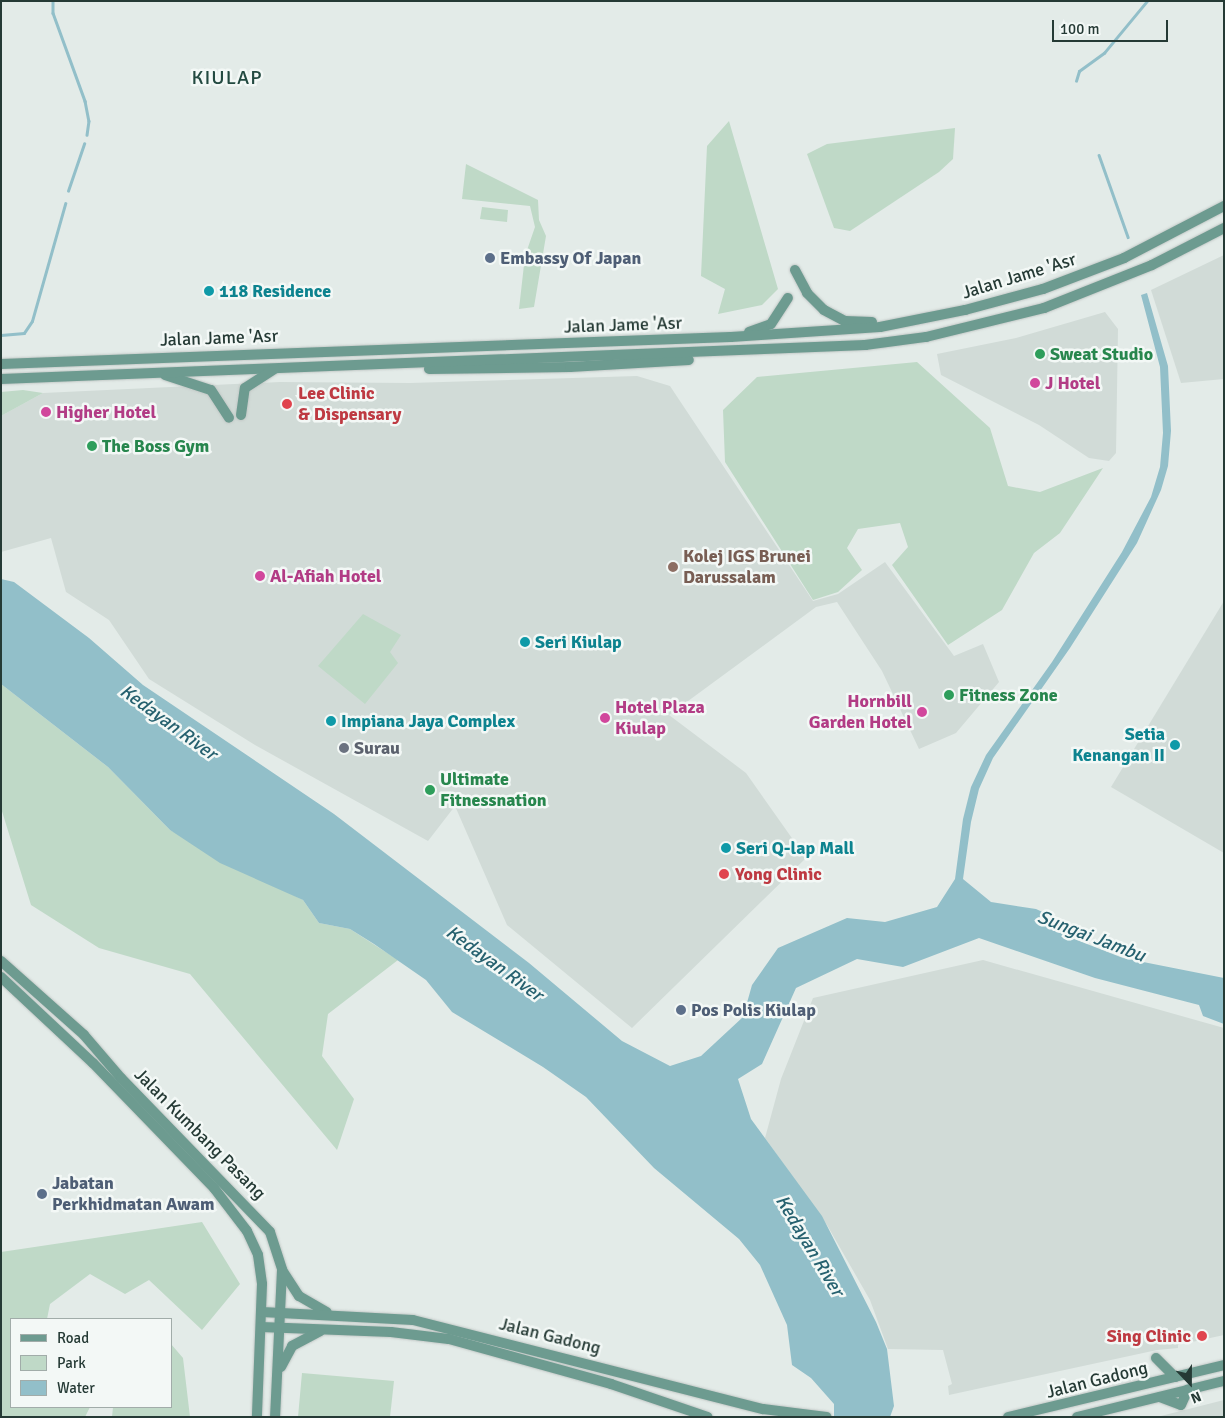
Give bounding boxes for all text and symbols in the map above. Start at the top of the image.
scale bar [1055,10,1171,42]
text: 100 m [1060,20,1100,38]
district label: KIULAP [191,65,263,89]
place label: Embassy Of Japan [500,247,641,269]
street label: Jalan Jame 'Asr [959,248,1079,304]
marker: Embassy Of Japan [484,252,496,264]
place label: 118 Residence [219,280,331,302]
marker: 118 Residence [203,285,215,297]
street label: Jalan Jame 'Asr [564,312,682,338]
street label: Jalan Jame 'Asr [160,325,278,351]
place label: Sweat Studio [1050,343,1153,365]
marker: Sweat Studio [1034,348,1046,360]
place label: J Hotel [1045,372,1100,394]
marker: J Hotel [1029,377,1041,389]
place label: Lee Clinic & Dispensary [298,383,401,426]
marker: Lee Clinic & Dispensary [280,397,294,411]
place label: Higher Hotel [56,401,156,423]
marker: Higher Hotel [40,406,52,418]
place label: The Boss Gym [102,435,209,457]
marker: The Boss Gym [86,440,98,452]
place label: Kolej IGS Brunei Darussalam [683,546,811,588]
marker: Kolej IGS Brunei Darussalam [667,561,679,573]
place label: Al-Afiah Hotel [270,565,381,587]
marker: Al-Afiah Hotel [254,570,266,582]
place label: Seri Kiulap [535,631,622,653]
marker: Seri Kiulap [519,636,531,648]
water label: Kedayan River [115,680,221,766]
place label: Fitness Zone [959,684,1058,706]
marker: Fitness Zone [943,689,955,701]
place label: Hornbill Garden Hotel [809,691,912,734]
place label: Hotel Plaza Kiulap [615,697,705,740]
marker: Hornbill Garden Hotel [916,706,928,718]
place label: Impiana Jaya Complex [341,710,515,732]
marker: Hotel Plaza Kiulap [599,712,611,724]
marker: Impiana Jaya Complex [325,715,337,727]
place label: Setia Kenangan II [1072,724,1165,766]
place label: Surau [354,737,400,759]
marker: Setia Kenangan II [1169,739,1181,751]
marker: Surau [338,742,350,754]
place label: Ultimate Fitnessnation [440,769,547,812]
marker: Ultimate Fitnessnation [424,784,436,796]
place label: Seri Q-lap Mall [736,837,854,859]
marker: Seri Q-lap Mall [720,842,732,854]
place label: Yong Clinic [735,863,822,885]
marker: Yong Clinic [717,867,731,881]
water label: Sungai Jambu [1034,906,1148,968]
water label: Kedayan River [441,921,547,1007]
place label: Pos Polis Kiulap [691,999,816,1021]
marker: Pos Polis Kiulap [675,1004,687,1016]
street label: Jalan Kumbang Pasang [130,1064,270,1204]
place label: Jabatan Perkhidmatan Awam [52,1173,214,1216]
marker: Jabatan Perkhidmatan Awam [36,1188,48,1200]
water label: Kedayan River [770,1191,848,1301]
street label: Jalan Gadong [497,1313,603,1359]
legend [10,1318,172,1408]
place label: Sing Clinic [1107,1325,1191,1347]
text: Road [57,1329,89,1347]
marker: Sing Clinic [1195,1329,1209,1343]
text: Park [57,1354,86,1372]
street label: Jalan Gadong [1044,1357,1150,1403]
north arrow [1165,1358,1215,1408]
text: Water [57,1379,95,1397]
text: N [1188,1388,1204,1407]

